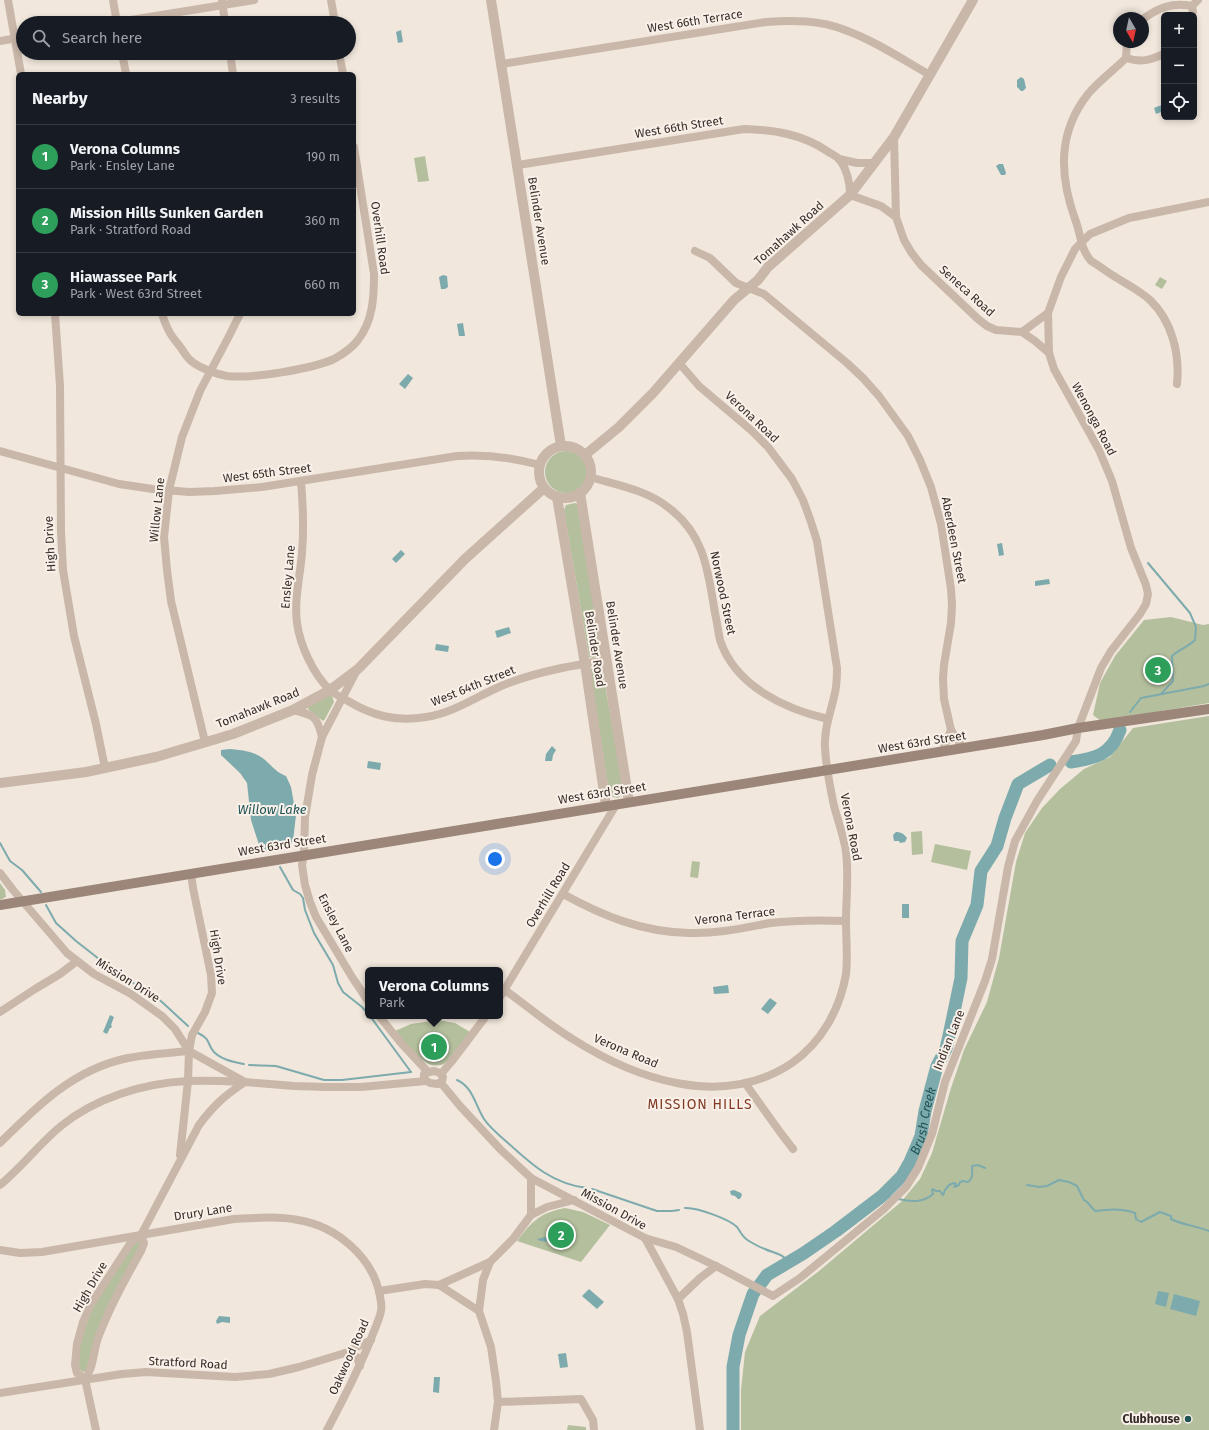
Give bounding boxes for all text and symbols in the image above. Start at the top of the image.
street label: West 66th Terrace [646,7,744,35]
north arrow [1113,12,1149,48]
map controls [1161,12,1197,120]
button: + [1161,12,1197,48]
search box [16,16,356,60]
icon: search [30,27,52,49]
text: Search here [62,29,142,47]
button: − [1161,48,1197,84]
button: locate [1161,84,1197,120]
text: Nearby [32,88,87,109]
text: 3 results [290,91,340,106]
street label: West 66th Street [634,113,725,141]
text: Verona Columns [70,140,180,158]
text: 1 [42,149,48,164]
text: 190 m [306,149,340,164]
text: Park · Ensley Lane [70,158,175,173]
street label: Belinder Avenue [525,176,553,266]
street label: Tomahawk Road [751,198,827,268]
street label: Overhill Road [368,201,392,275]
text: Mission Hills Sunken Garden [70,204,263,222]
text: 2 [42,213,48,228]
text: 360 m [305,213,340,228]
text: Park · Stratford Road [70,222,191,237]
street label: Seneca Road [936,262,998,320]
text: Hiawassee Park [70,268,177,286]
text: 3 [42,277,48,292]
text: 660 m [304,277,340,292]
text: Park · West 63rd Street [70,286,202,301]
street label: Wenonga Road [1069,380,1119,458]
street label: Verona Road [722,388,782,446]
street label: West 65th Street [222,461,313,485]
street label: Willow Lane [147,477,167,543]
street label: Aberdeen Street [939,496,969,585]
street label: High Drive [42,516,58,572]
street label: Ensley Lane [278,545,298,609]
street label: Norwood Street [707,550,739,637]
street label: Belinder Avenue [603,600,631,690]
street label: Belinder Road [582,610,608,688]
pin: 3 [1145,655,1171,685]
street label: West 64th Street [429,663,518,709]
street label: Tomahawk Road [214,685,302,731]
street label: West 63rd Street [877,728,968,756]
street label: West 63rd Street [557,779,648,807]
street label: Verona Road [838,792,864,862]
water label: Willow Lake [237,802,307,817]
street label: West 63rd Street [237,831,328,859]
your location [485,849,505,869]
street label: Overhill Road [523,860,573,930]
street label: Ensley Lane [315,891,357,955]
street label: Verona Terrace [694,904,776,928]
street label: High Drive [207,928,229,986]
street label: Mission Drive [94,955,162,1005]
popup [365,967,503,1019]
text: Verona Columns [379,977,489,995]
text: Park [379,995,405,1010]
street label: Indian Lane [931,1008,967,1072]
street label: Verona Road [592,1031,660,1071]
pin: 1 [421,1032,447,1062]
water label: Brush Creek [907,1085,939,1157]
district label: MISSION HILLS [647,1096,753,1113]
street label: Mission Drive [579,1185,649,1233]
street label: Drury Lane [173,1200,233,1224]
pin: 2 [548,1220,574,1250]
street label: High Drive [70,1259,110,1315]
street label: Oakwood Road [326,1317,372,1397]
street label: Stratford Road [148,1354,228,1372]
place label: Clubhouse [1122,1412,1180,1426]
marker: Clubhouse [1183,1414,1193,1424]

